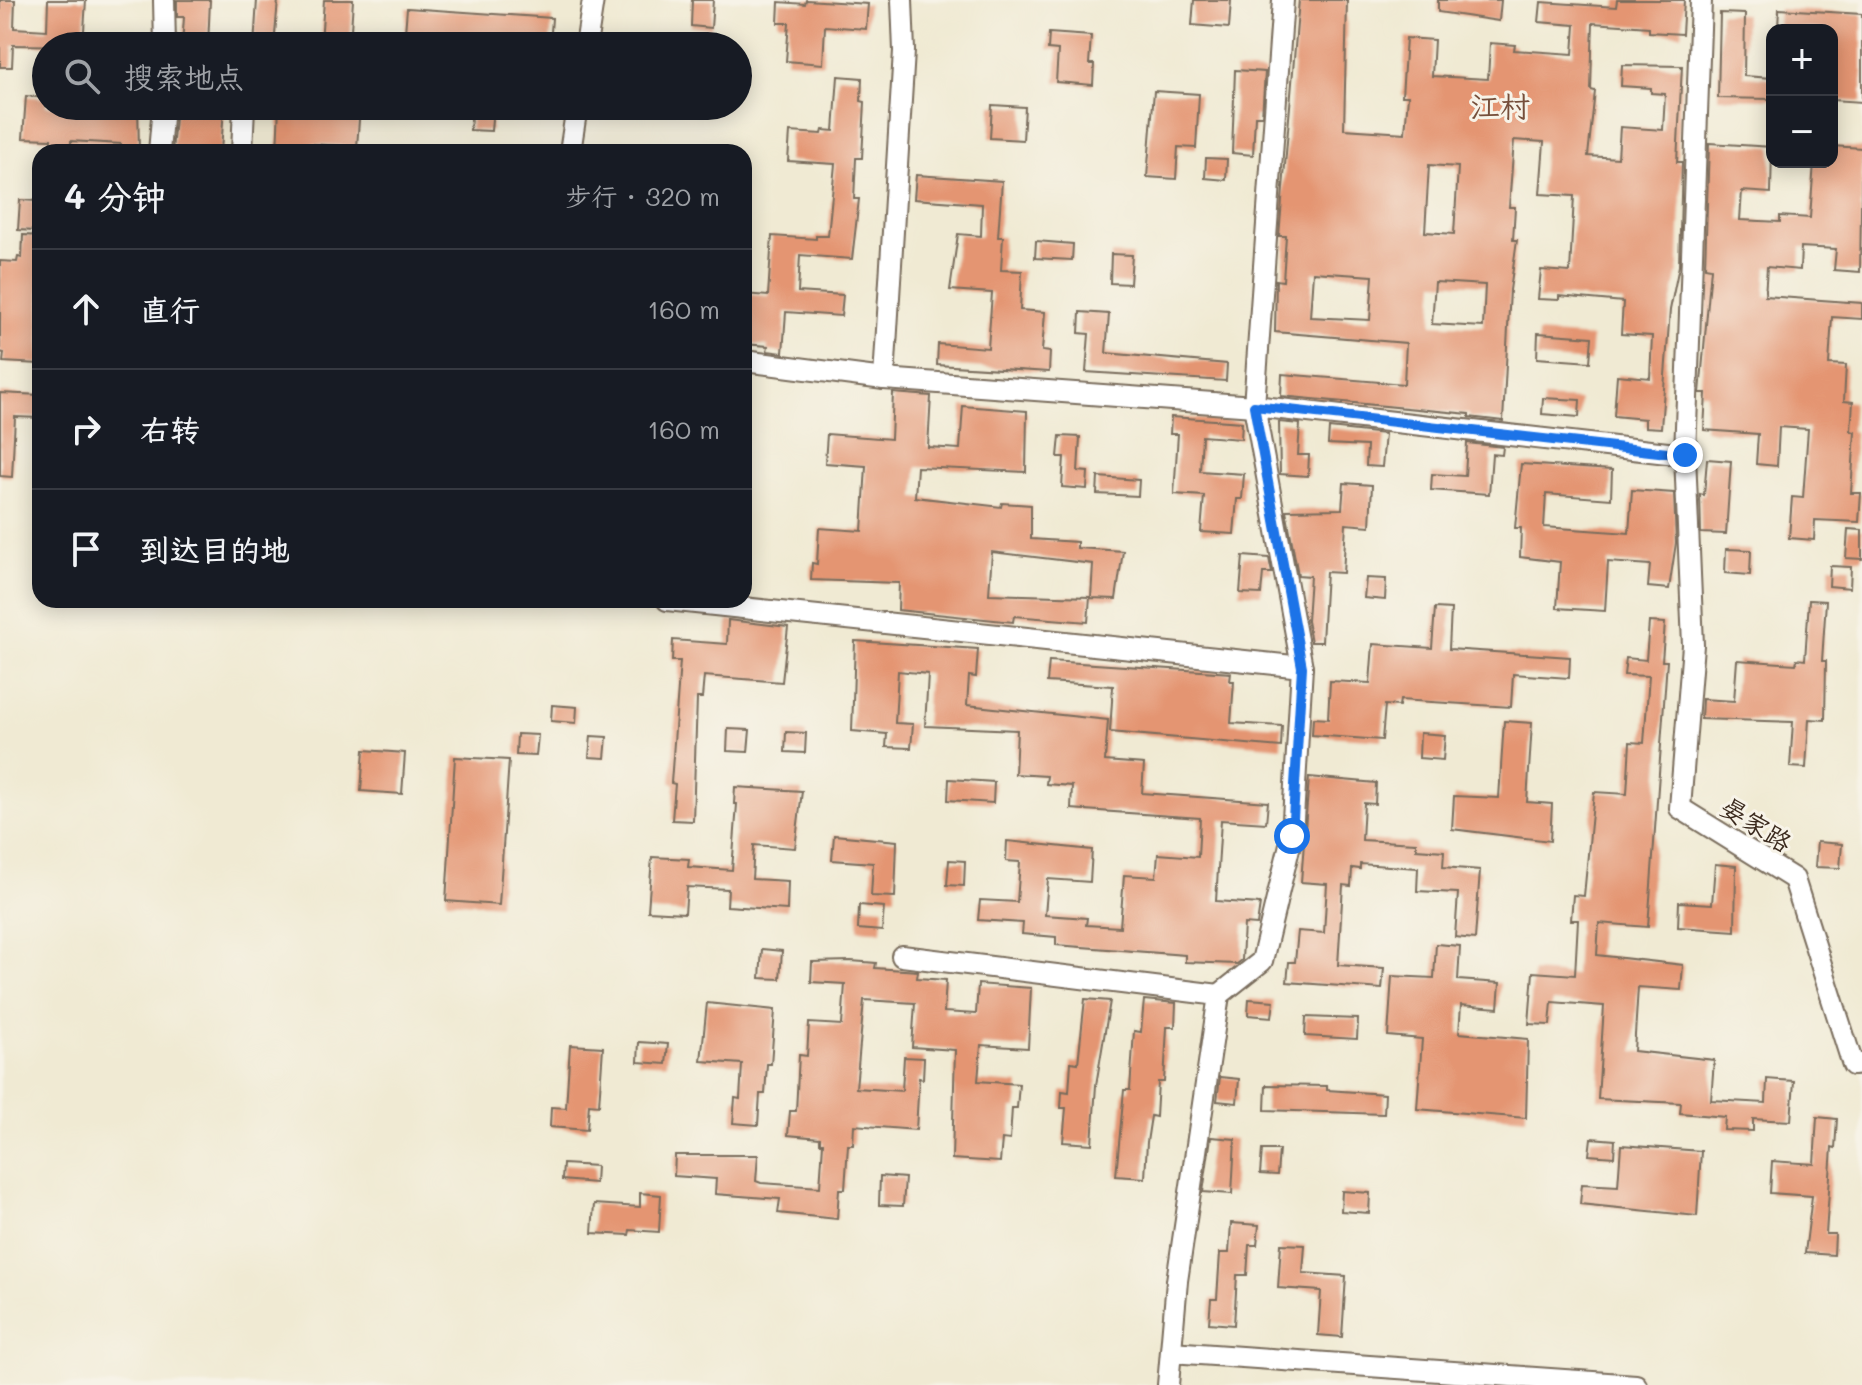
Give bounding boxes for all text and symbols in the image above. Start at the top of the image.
map controls [1766,24,1838,168]
button: + [1766,24,1838,96]
search box [32,32,752,120]
icon: search [60,54,104,98]
text: 搜索地点 [124,56,244,96]
district label: 江村 [1470,85,1530,125]
button: − [1766,96,1838,168]
text: 4 分钟 [64,173,166,218]
text: 步行 · 320 m [565,179,720,213]
icon: ahead [64,287,108,331]
text: 直行 [140,289,200,329]
text: 160 m [648,292,720,326]
icon: right [64,407,108,451]
text: 右转 [140,409,200,449]
text: 160 m [648,412,720,446]
route end [1667,437,1703,473]
icon: arrive [64,527,108,571]
text: 到达目的地 [140,529,290,569]
street label: 晏家路 [1714,789,1799,859]
route start [1274,818,1310,854]

